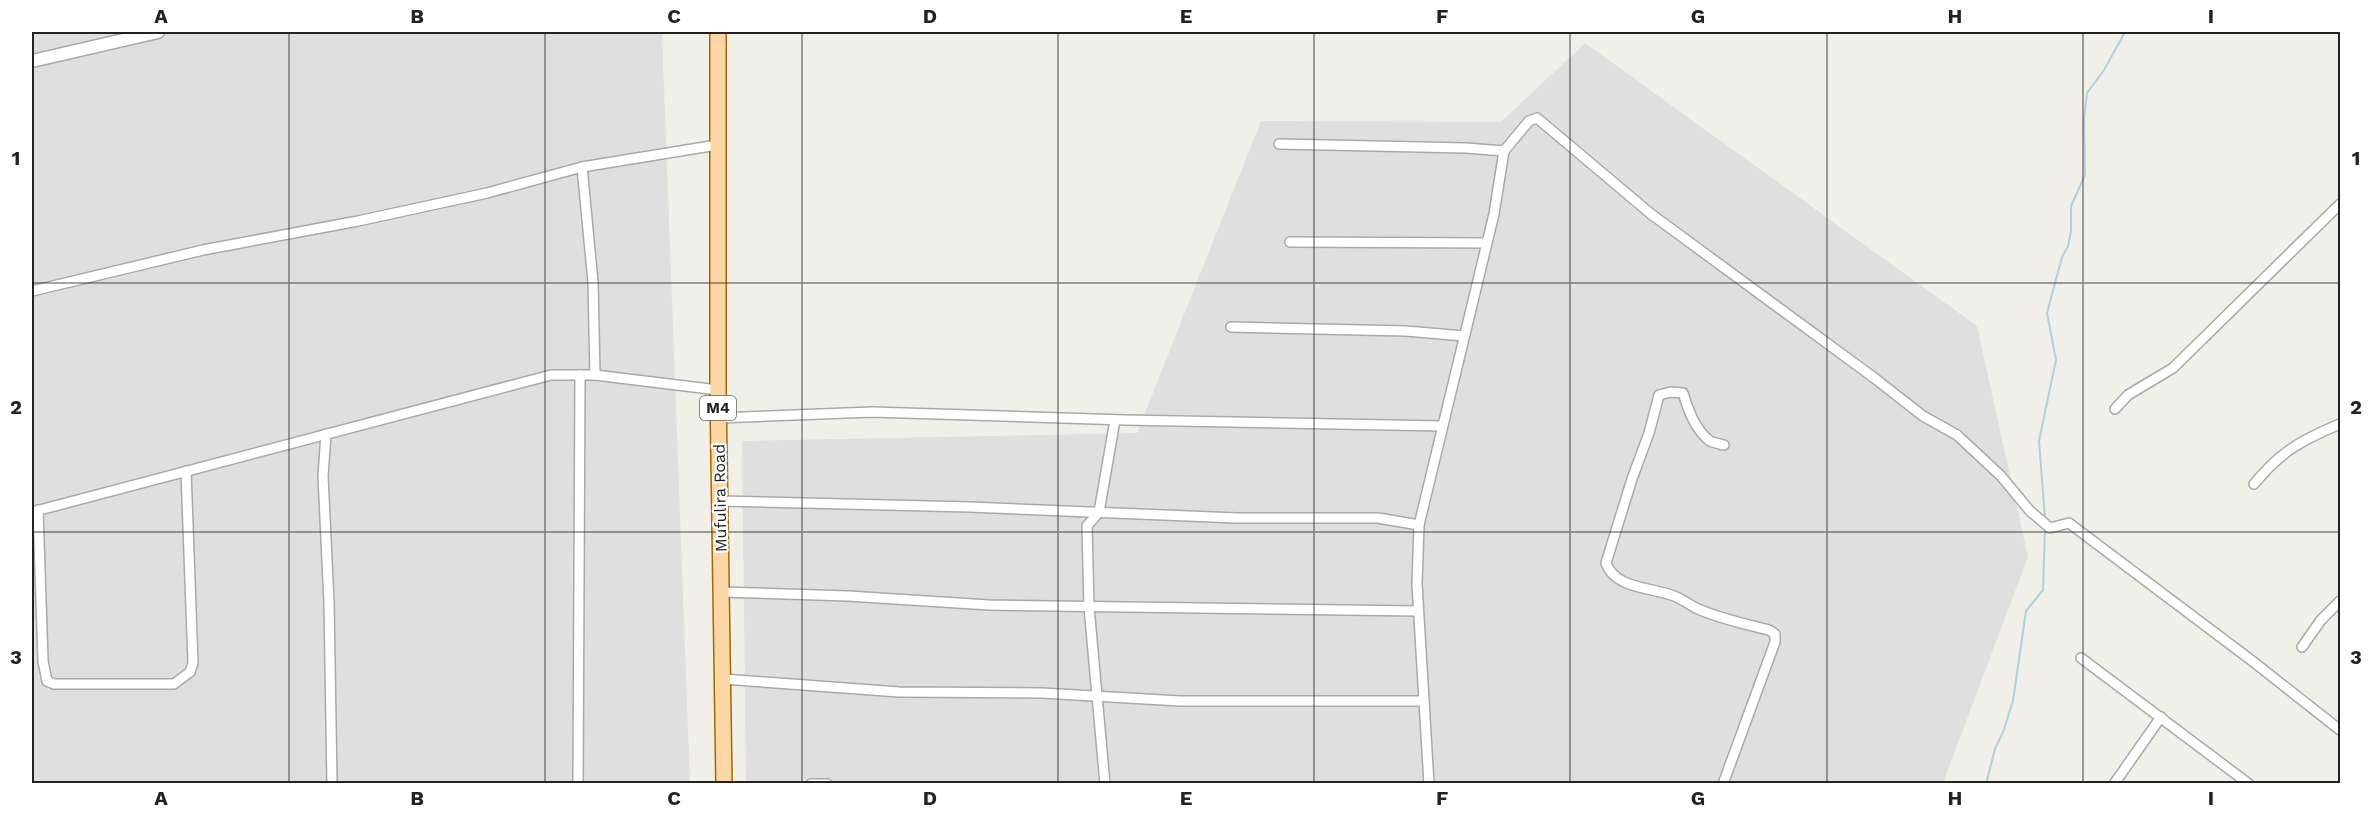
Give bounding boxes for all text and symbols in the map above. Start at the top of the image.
text: A [154,4,168,28]
text: B [410,4,424,28]
text: C [667,4,681,28]
text: D [923,4,937,28]
text: E [1180,4,1192,28]
text: F [1436,4,1448,28]
text: G [1691,4,1705,28]
text: H [1948,4,1962,28]
text: I [2208,4,2214,28]
text: 1 [12,146,20,170]
text: 1 [2352,146,2360,170]
text: 2 [10,395,22,419]
text: 2 [2350,395,2362,419]
road number: M4 [700,396,736,420]
street label: Mufulira Road [710,444,730,552]
text: 3 [10,645,22,669]
text: 3 [2350,645,2362,669]
text: A [154,786,168,810]
text: B [410,786,424,810]
text: C [667,786,681,810]
text: D [923,786,937,810]
text: E [1180,786,1192,810]
text: F [1436,786,1448,810]
text: G [1691,786,1705,810]
text: H [1948,786,1962,810]
text: I [2208,786,2214,810]

